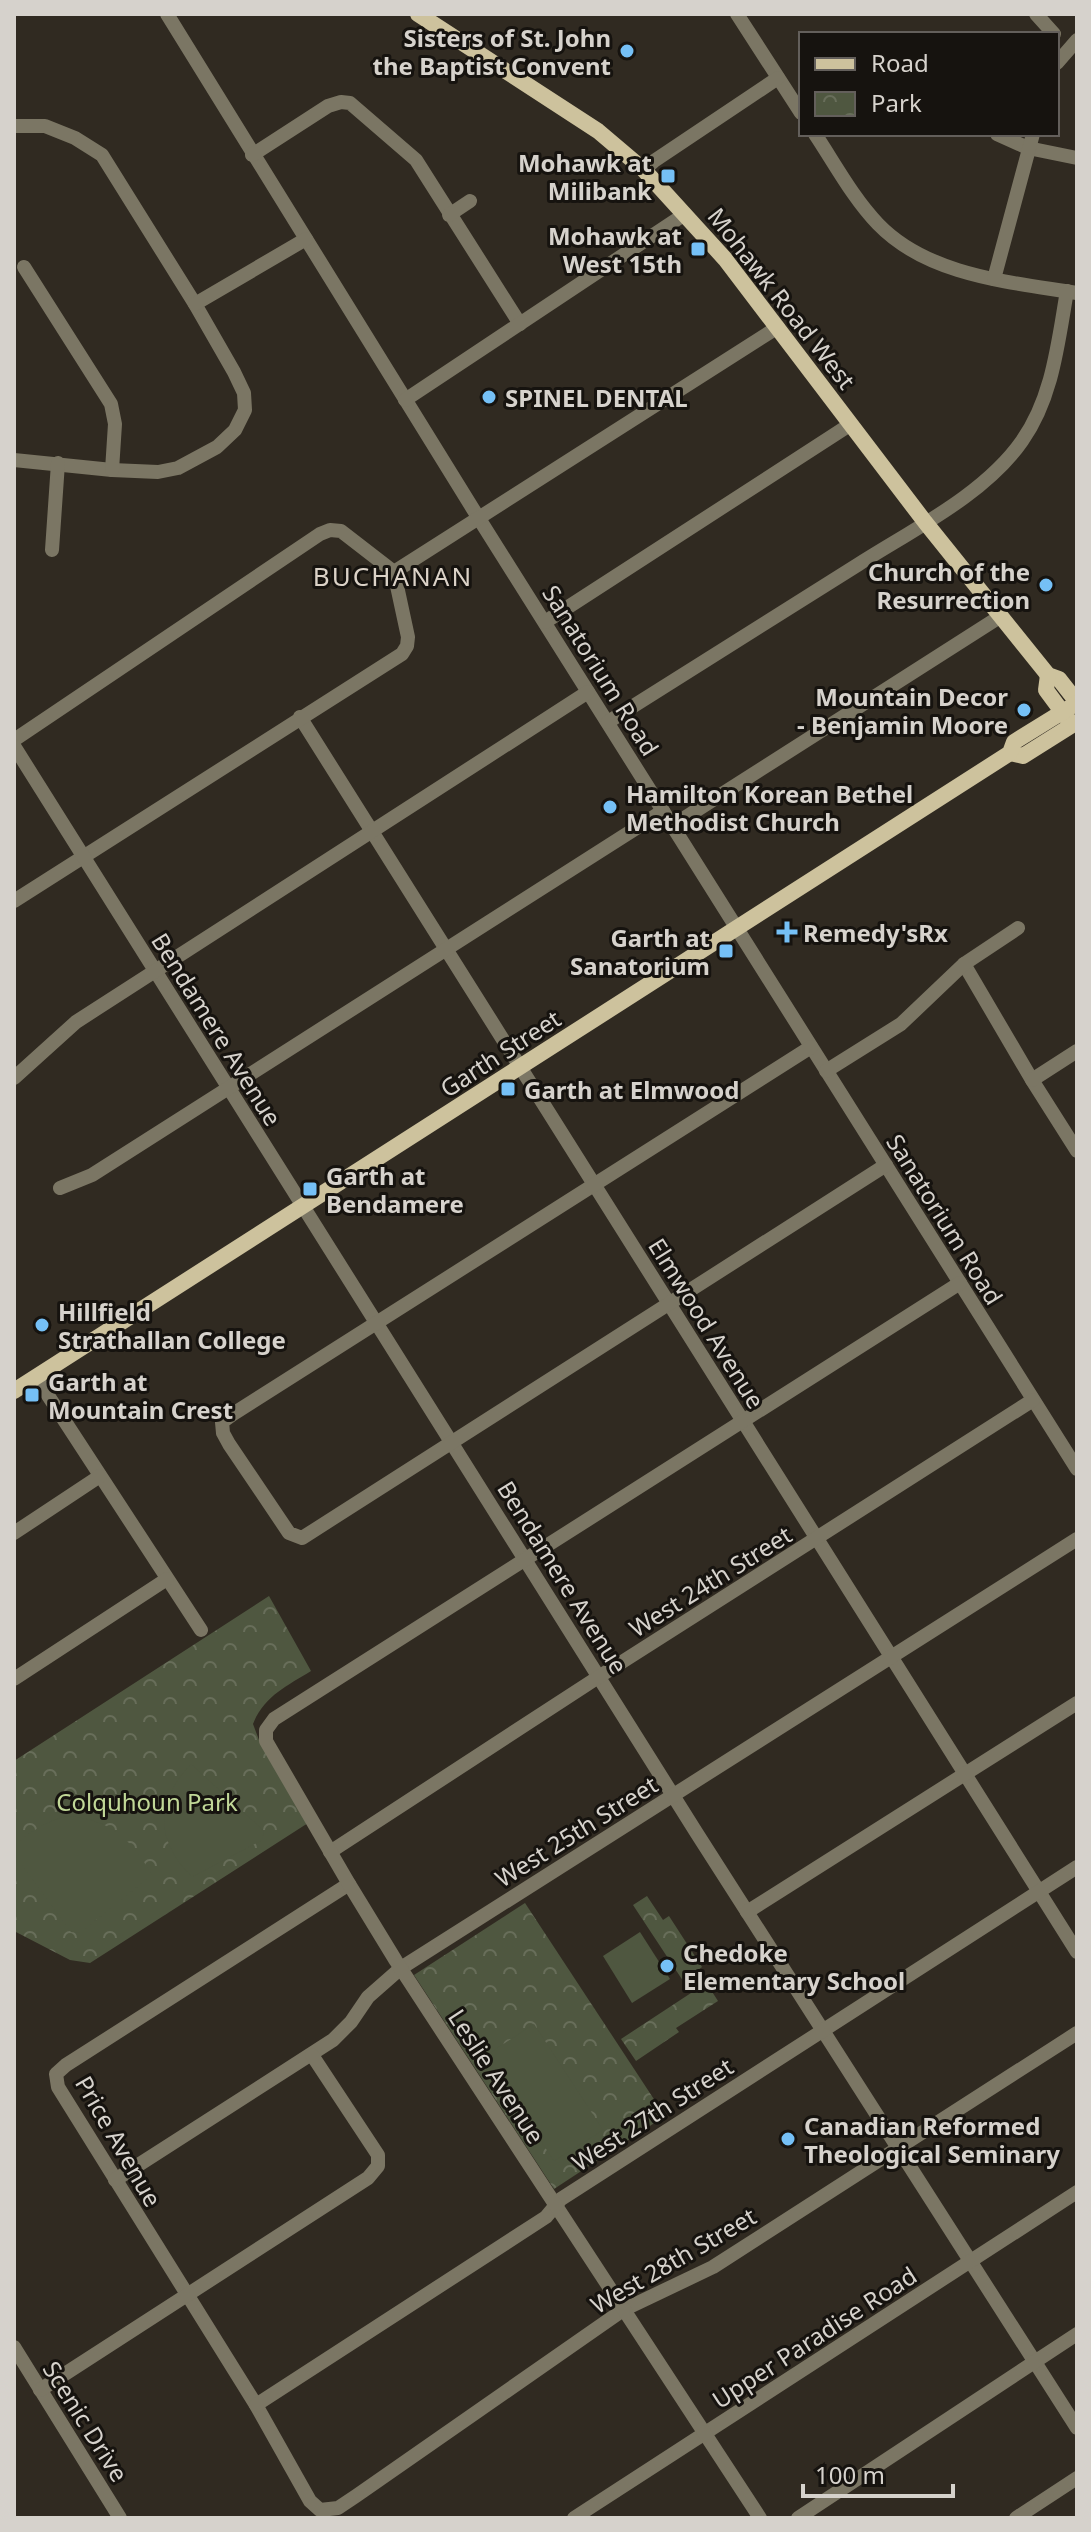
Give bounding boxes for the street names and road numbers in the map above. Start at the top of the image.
street label: Mohawk Road West [701,200,864,396]
street label: Sanatorium Road [535,578,667,762]
street label: Bendamere Avenue [144,926,290,1132]
street label: Garth Street [433,1002,567,1104]
street label: Sanatorium Road [879,1127,1011,1311]
street label: Elmwood Avenue [641,1232,773,1414]
street label: Bendamere Avenue [490,1474,636,1680]
street label: West 24th Street [622,1518,798,1644]
street label: West 25th Street [488,1768,664,1894]
street label: Leslie Avenue [441,2002,553,2150]
street label: West 27th Street [565,2049,739,2178]
street label: Price Avenue [68,2069,170,2213]
street label: West 28th Street [584,2199,762,2321]
street label: Upper Paradise Road [705,2258,923,2416]
street label: Scenic Drive [36,2354,136,2488]

